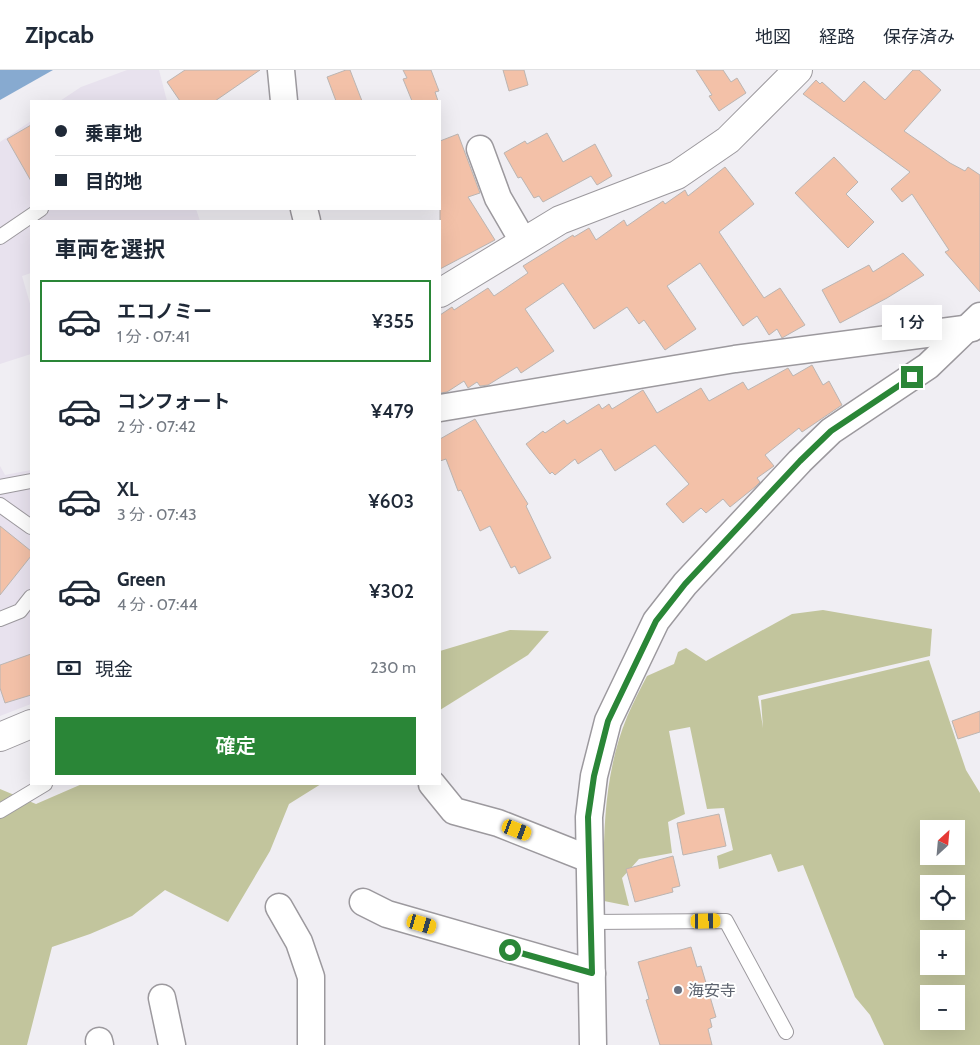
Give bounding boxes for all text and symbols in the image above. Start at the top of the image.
text: Zipcab [25,20,94,49]
text: 地図 [755,26,791,48]
text: 経路 [819,26,855,48]
text: 保存済み [883,26,955,48]
text: 乗車地 [85,122,142,145]
text: 目的地 [85,170,142,193]
text: 車両を選択 [55,236,165,263]
icon: car [57,299,102,344]
text: エコノミー [117,300,212,323]
callout: 1 分 [882,304,942,340]
text: ¥355 [372,310,414,333]
text: 1 分 [899,313,925,332]
text: 1 分 · 07:41 [117,327,190,346]
route end [901,366,923,388]
icon: car [57,389,102,434]
text: コンフォート [117,390,230,413]
text: ¥479 [371,400,414,423]
text: 2 分 · 07:42 [117,417,196,436]
text: XL [117,478,138,501]
icon: car [57,479,102,524]
text: ¥603 [368,490,414,513]
text: 3 分 · 07:43 [117,505,197,524]
text: Green [117,568,166,591]
icon: car [57,569,102,614]
text: ¥302 [369,580,414,603]
text: 4 分 · 07:44 [117,595,198,614]
icon: cash [55,654,83,682]
text: 現金 [95,658,133,681]
text: 230 m [370,658,416,677]
button: 確定 [55,717,416,775]
car [500,818,533,842]
north arrow [920,820,965,865]
map controls [920,820,965,1030]
button: locate [920,875,965,920]
car [405,913,438,935]
car [690,913,721,929]
button: + [920,930,965,975]
route start [499,939,521,961]
place label: 海安寺 [688,981,736,1000]
marker: 海安寺 [672,984,684,996]
button: − [920,985,965,1030]

